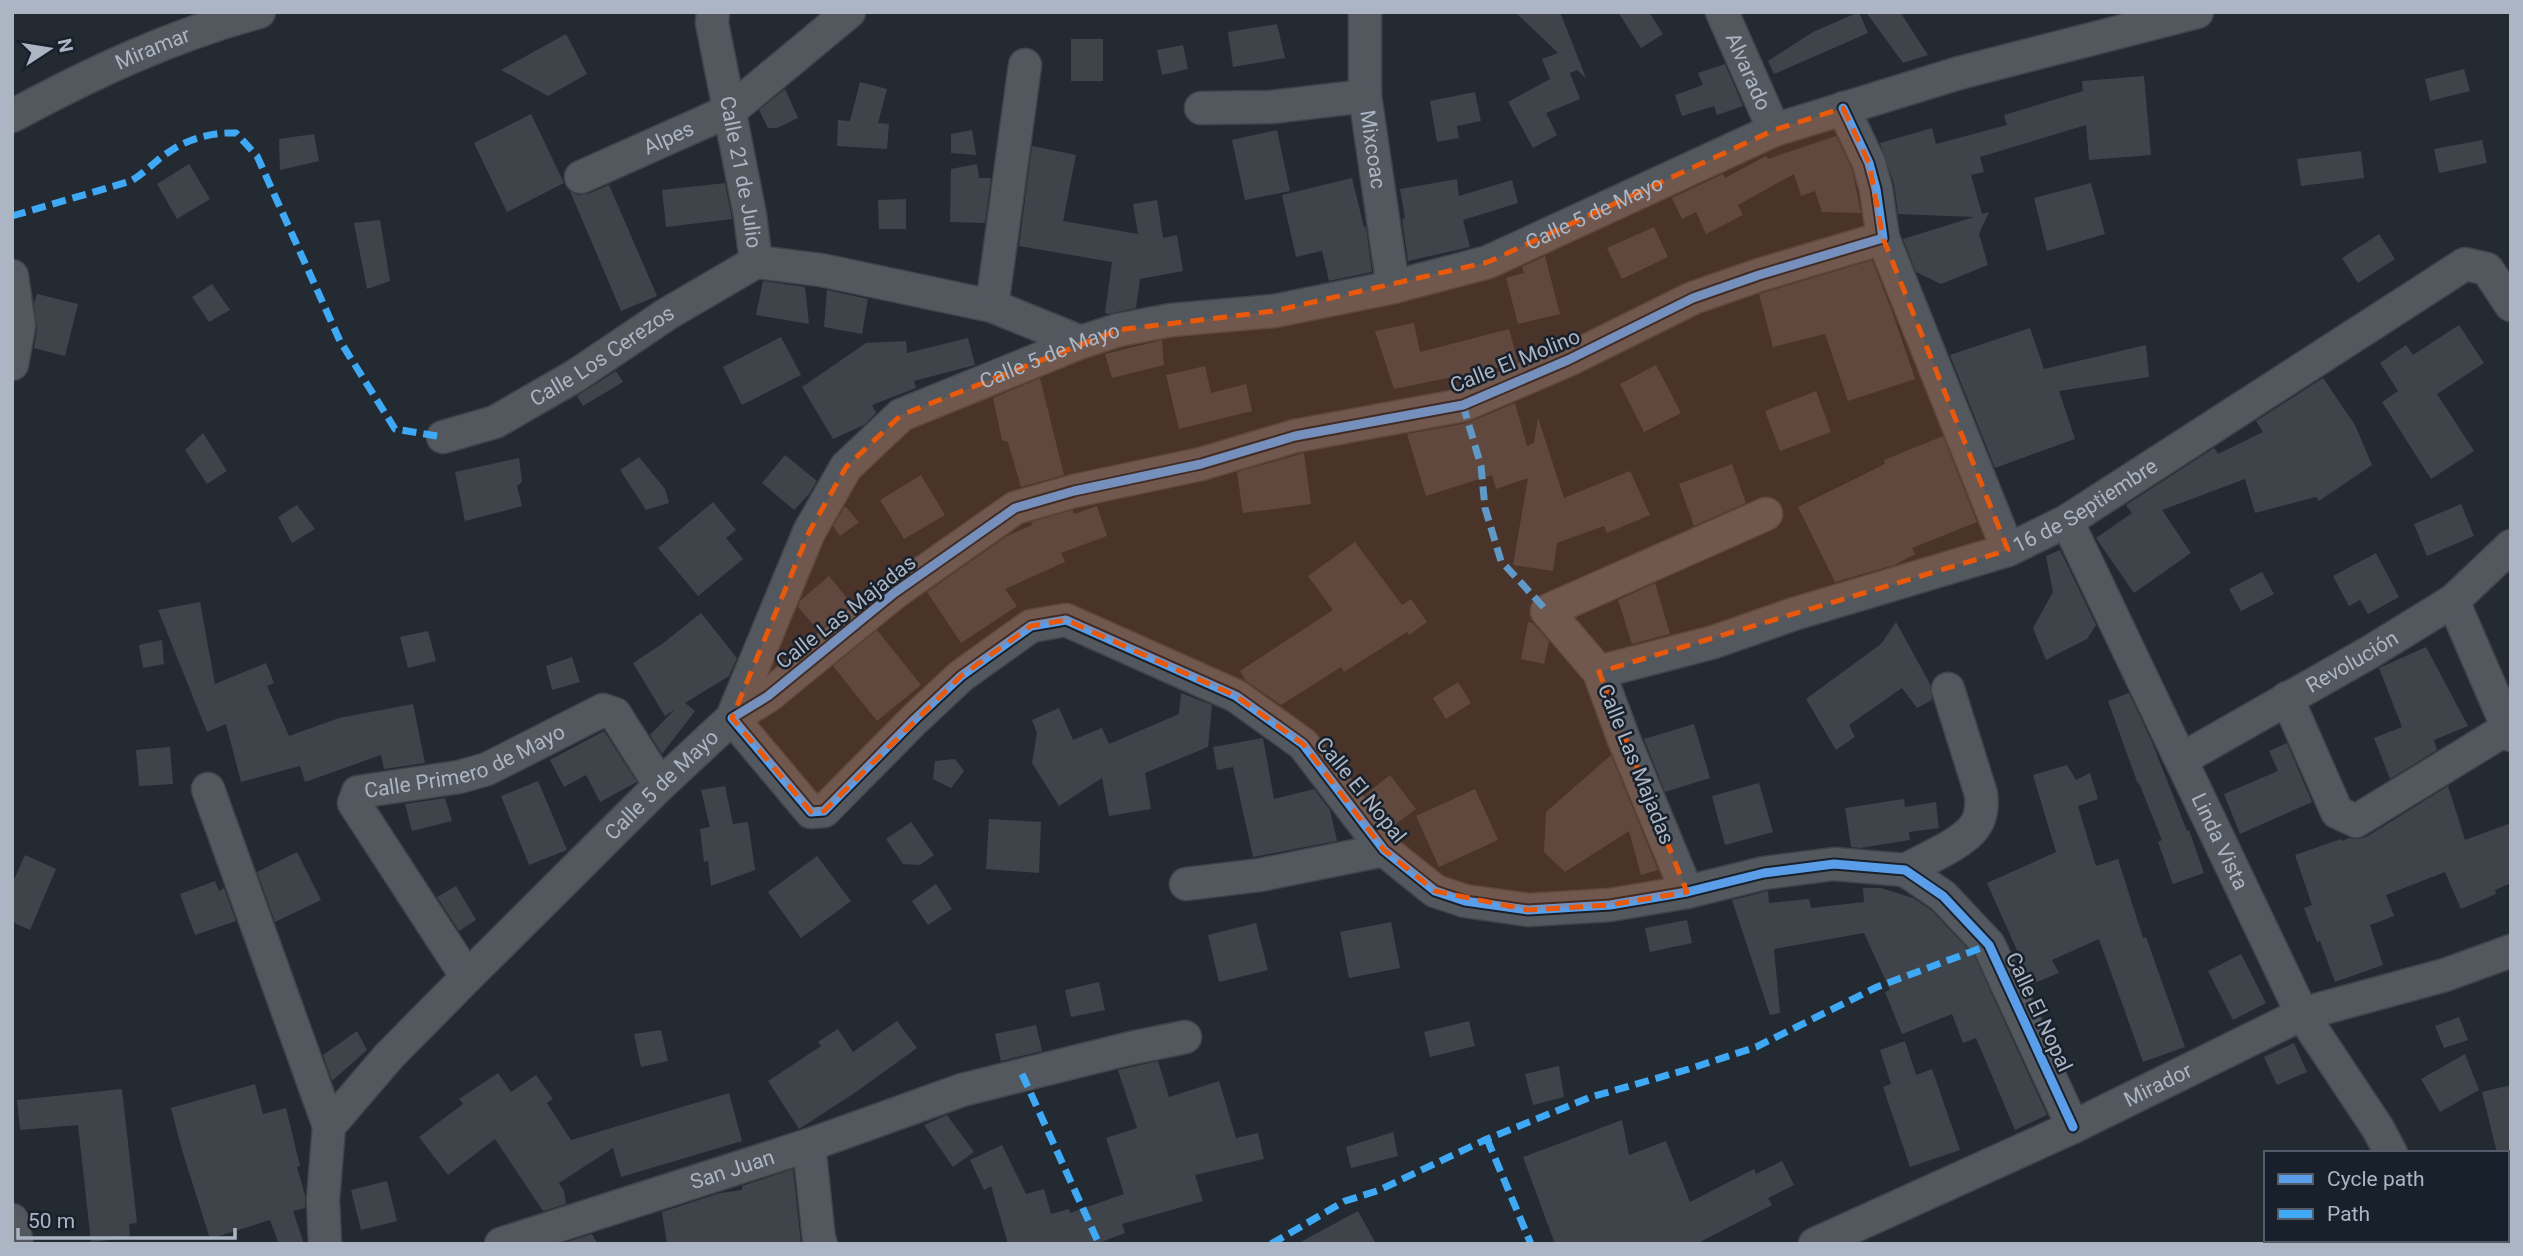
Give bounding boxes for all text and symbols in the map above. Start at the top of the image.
north arrow [14,14,84,84]
street label: Miramar [112,23,193,75]
street label: Alvarado [1721,29,1776,114]
text: N [52,37,78,55]
street label: Calle 21 de Julio [715,94,766,250]
street label: Mixcoac [1355,109,1390,190]
street label: Alpes [640,116,698,160]
street label: Calle 5 de Mayo [1522,171,1667,255]
street label: Calle Los Cerezos [526,301,678,411]
street label: Calle 5 de Mayo [976,318,1123,394]
street label: Calle El Molino [1447,324,1583,398]
street label: 16 de Septiembre [2009,454,2162,558]
street label: Calle Las Majadas [771,550,921,674]
street label: Revolución [2302,626,2403,698]
street label: Calle Las Majadas [1593,680,1679,848]
street label: Calle Primero de Mayo [363,719,569,803]
street label: Calle 5 de Mayo [600,725,723,845]
street label: Calle El Nopal [1311,732,1411,848]
street label: Linda Vista [2187,789,2253,894]
street label: Calle El Nopal [2001,948,2077,1076]
street label: Mirador [2120,1058,2196,1112]
street label: San Juan [687,1145,777,1194]
legend [2264,1151,2509,1242]
text: Cycle path [2327,1167,2425,1191]
scale bar [18,1196,234,1240]
text: Path [2327,1202,2370,1226]
text: 50 m [28,1209,75,1233]

